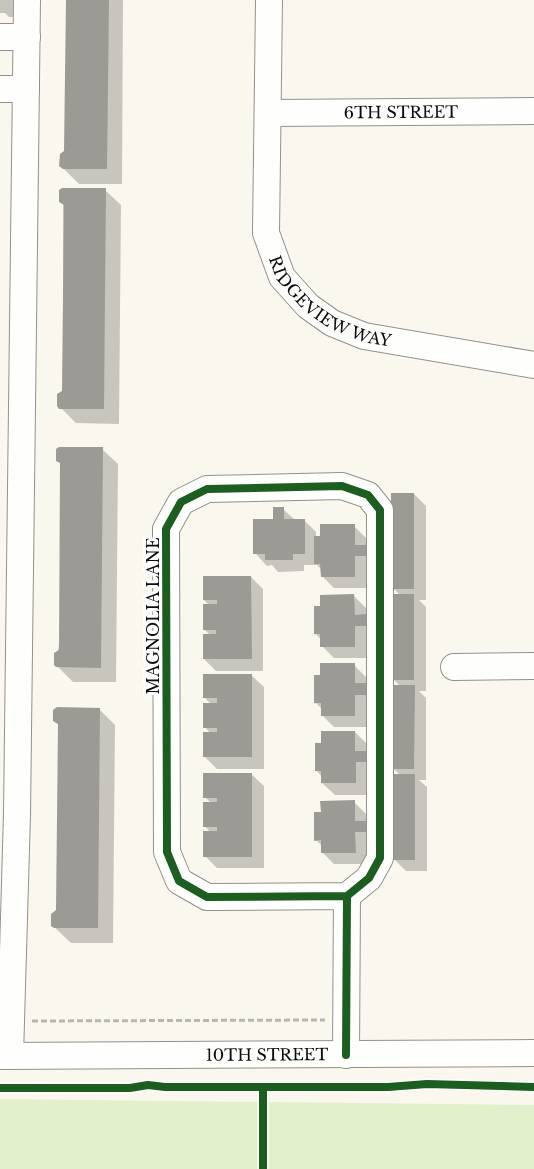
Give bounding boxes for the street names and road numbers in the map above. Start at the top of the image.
street label: 6TH STREET [344,102,458,122]
street label: RIDGEVIEW WAY [265,253,393,351]
street label: MAGNOLIA LANE [143,537,163,695]
street label: 10TH STREET [206,1044,329,1065]

